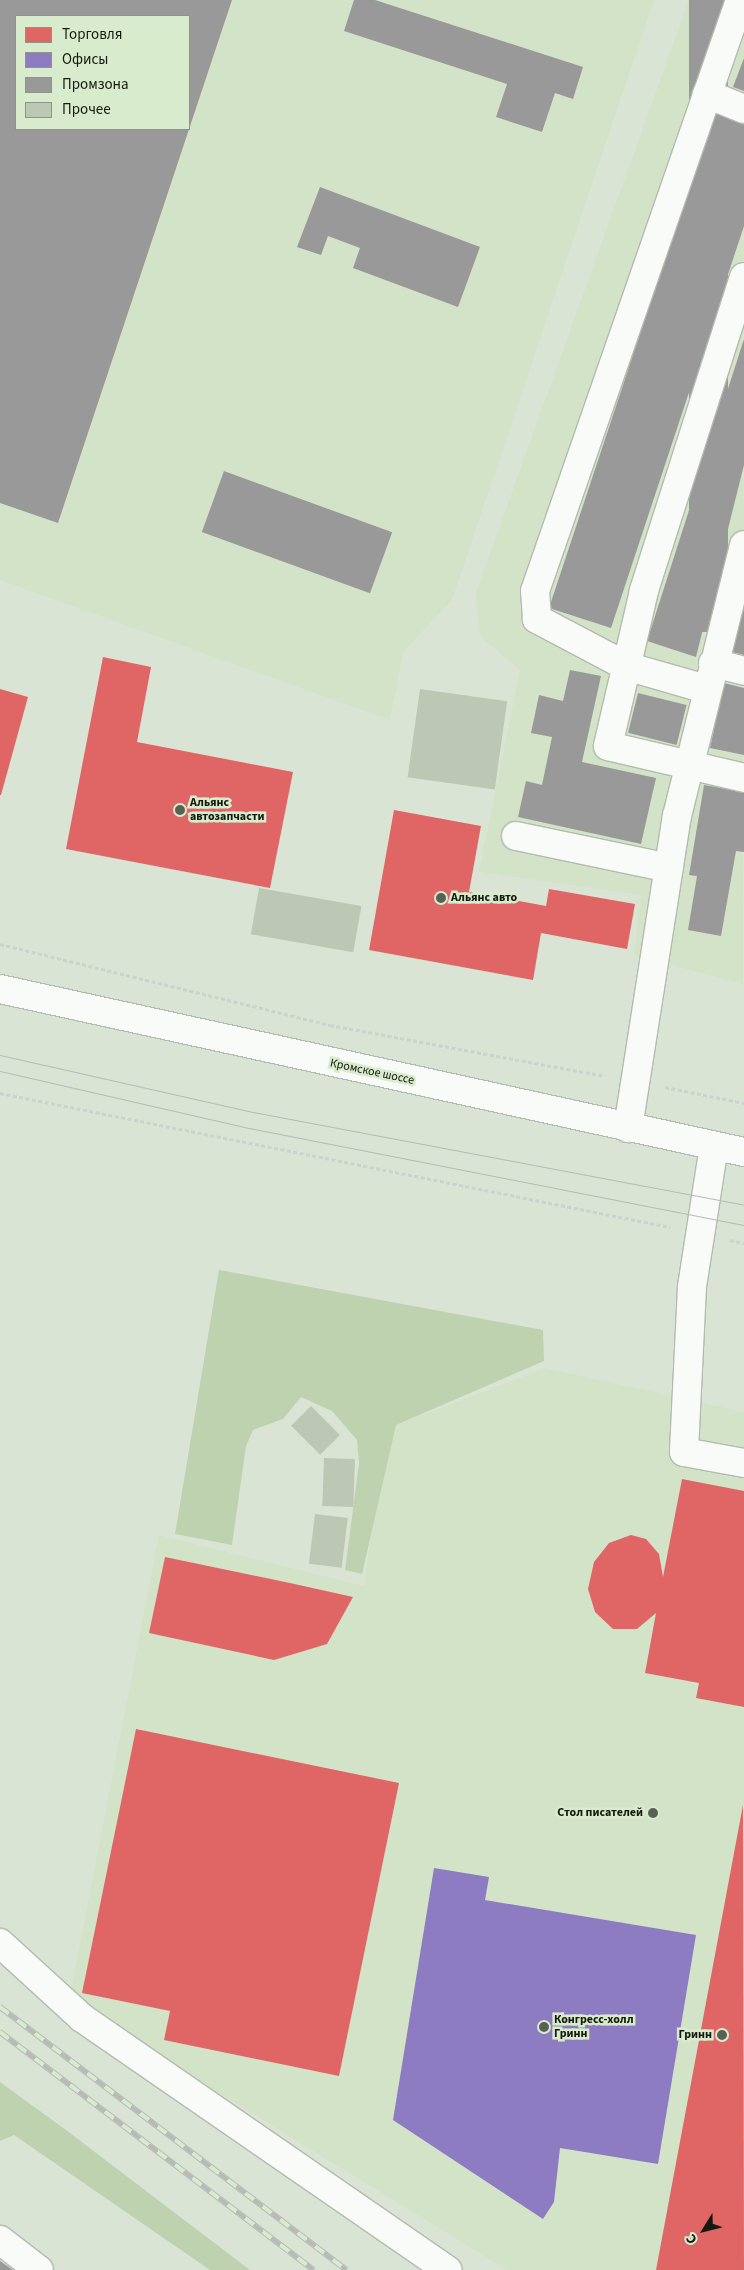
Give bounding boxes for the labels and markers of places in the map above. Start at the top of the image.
place label: Альянс автозапчасти [190,796,265,824]
marker: Альянс автозапчасти [174,804,186,816]
place label: Альянс авто [451,891,517,905]
marker: Альянс авто [435,892,447,904]
place label: Стол писателей [557,1806,643,1820]
marker: Стол писателей [647,1807,659,1819]
place label: Конгресс-холл Гринн [554,2013,634,2041]
marker: Конгресс-холл Гринн [538,2021,550,2033]
place label: Гринн [678,2028,712,2042]
marker: Гринн [716,2029,728,2041]

